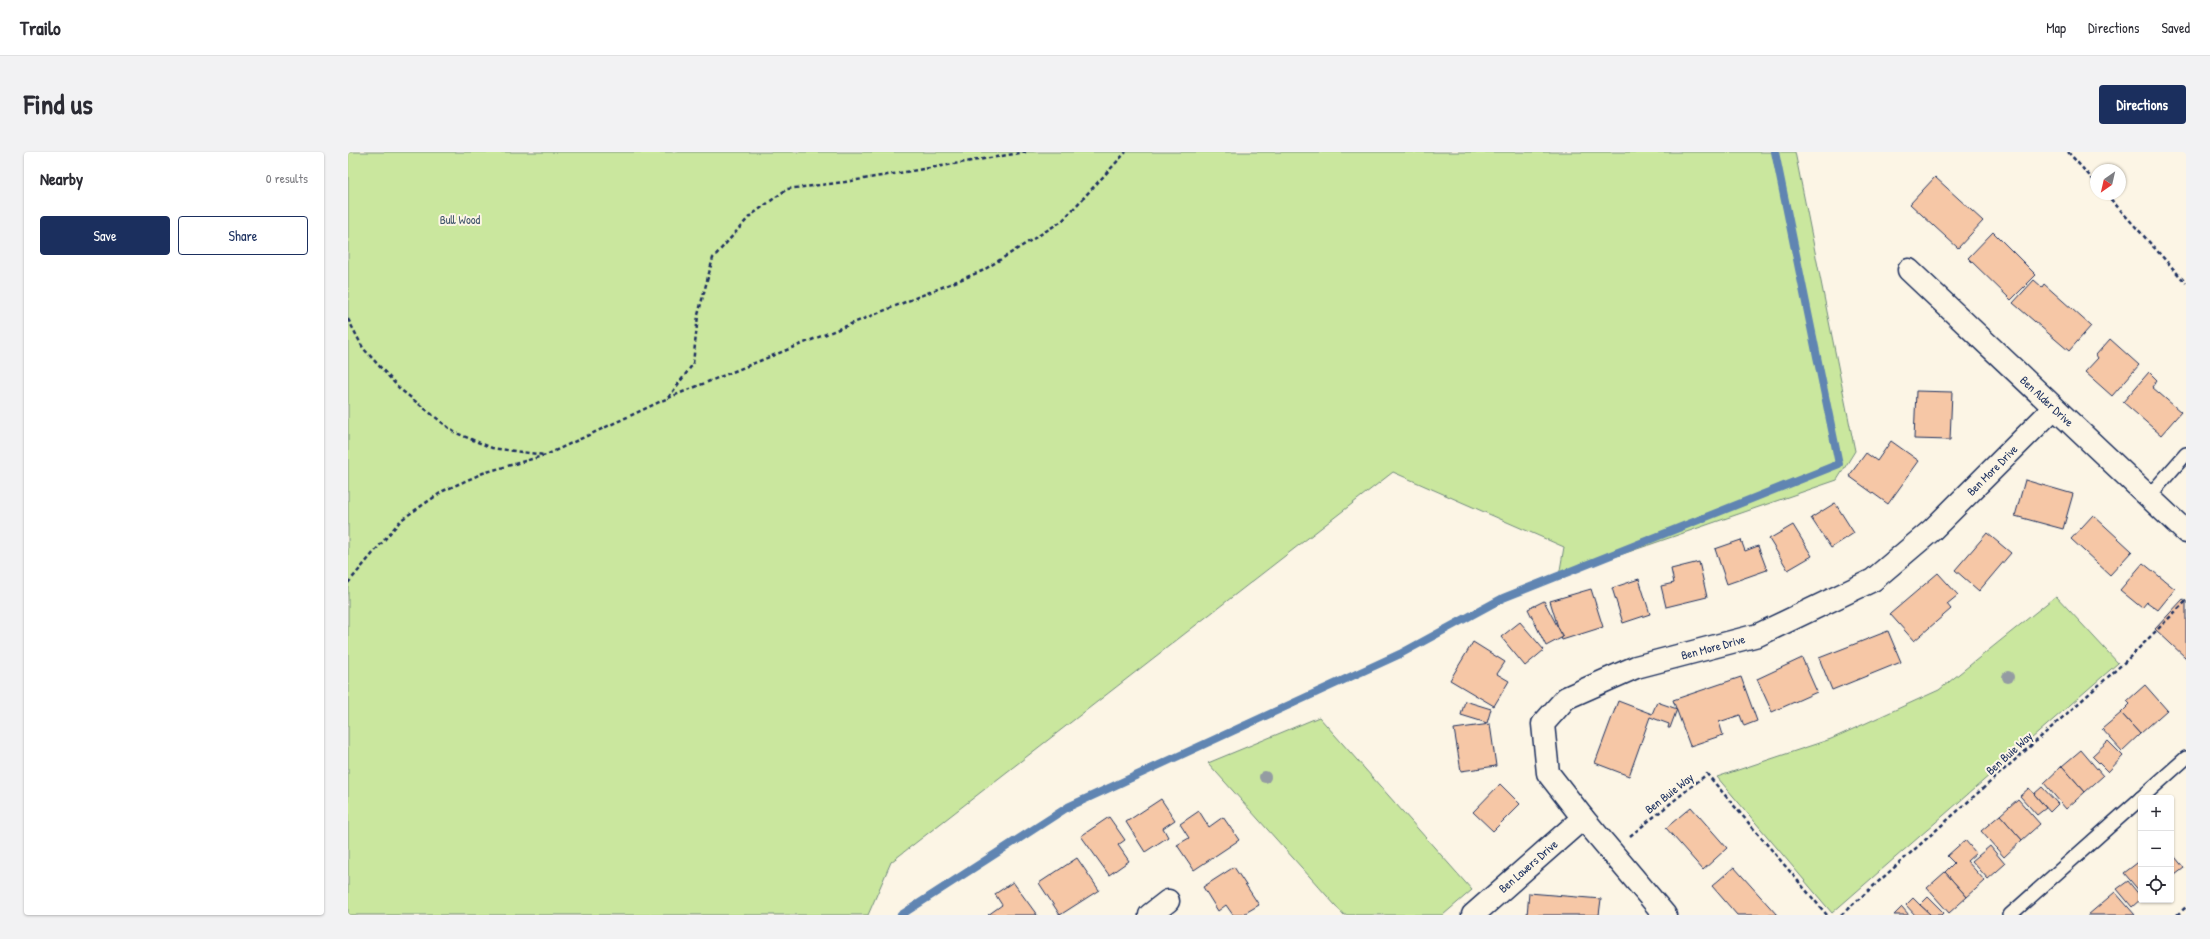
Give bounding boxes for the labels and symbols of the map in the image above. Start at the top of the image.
north arrow [2090,164,2126,200]
park label: Bull Wood [440,211,481,228]
street label: Ben Alder Drive [2017,372,2078,430]
street label: Ben More Drive [1963,441,2021,499]
street label: Ben More Drive [1679,630,1747,664]
street label: Ben Buie Way [1982,728,2036,778]
street label: Ben Buie Way [1641,769,1697,817]
street label: Ben Lawers Drive [1495,835,1561,896]

